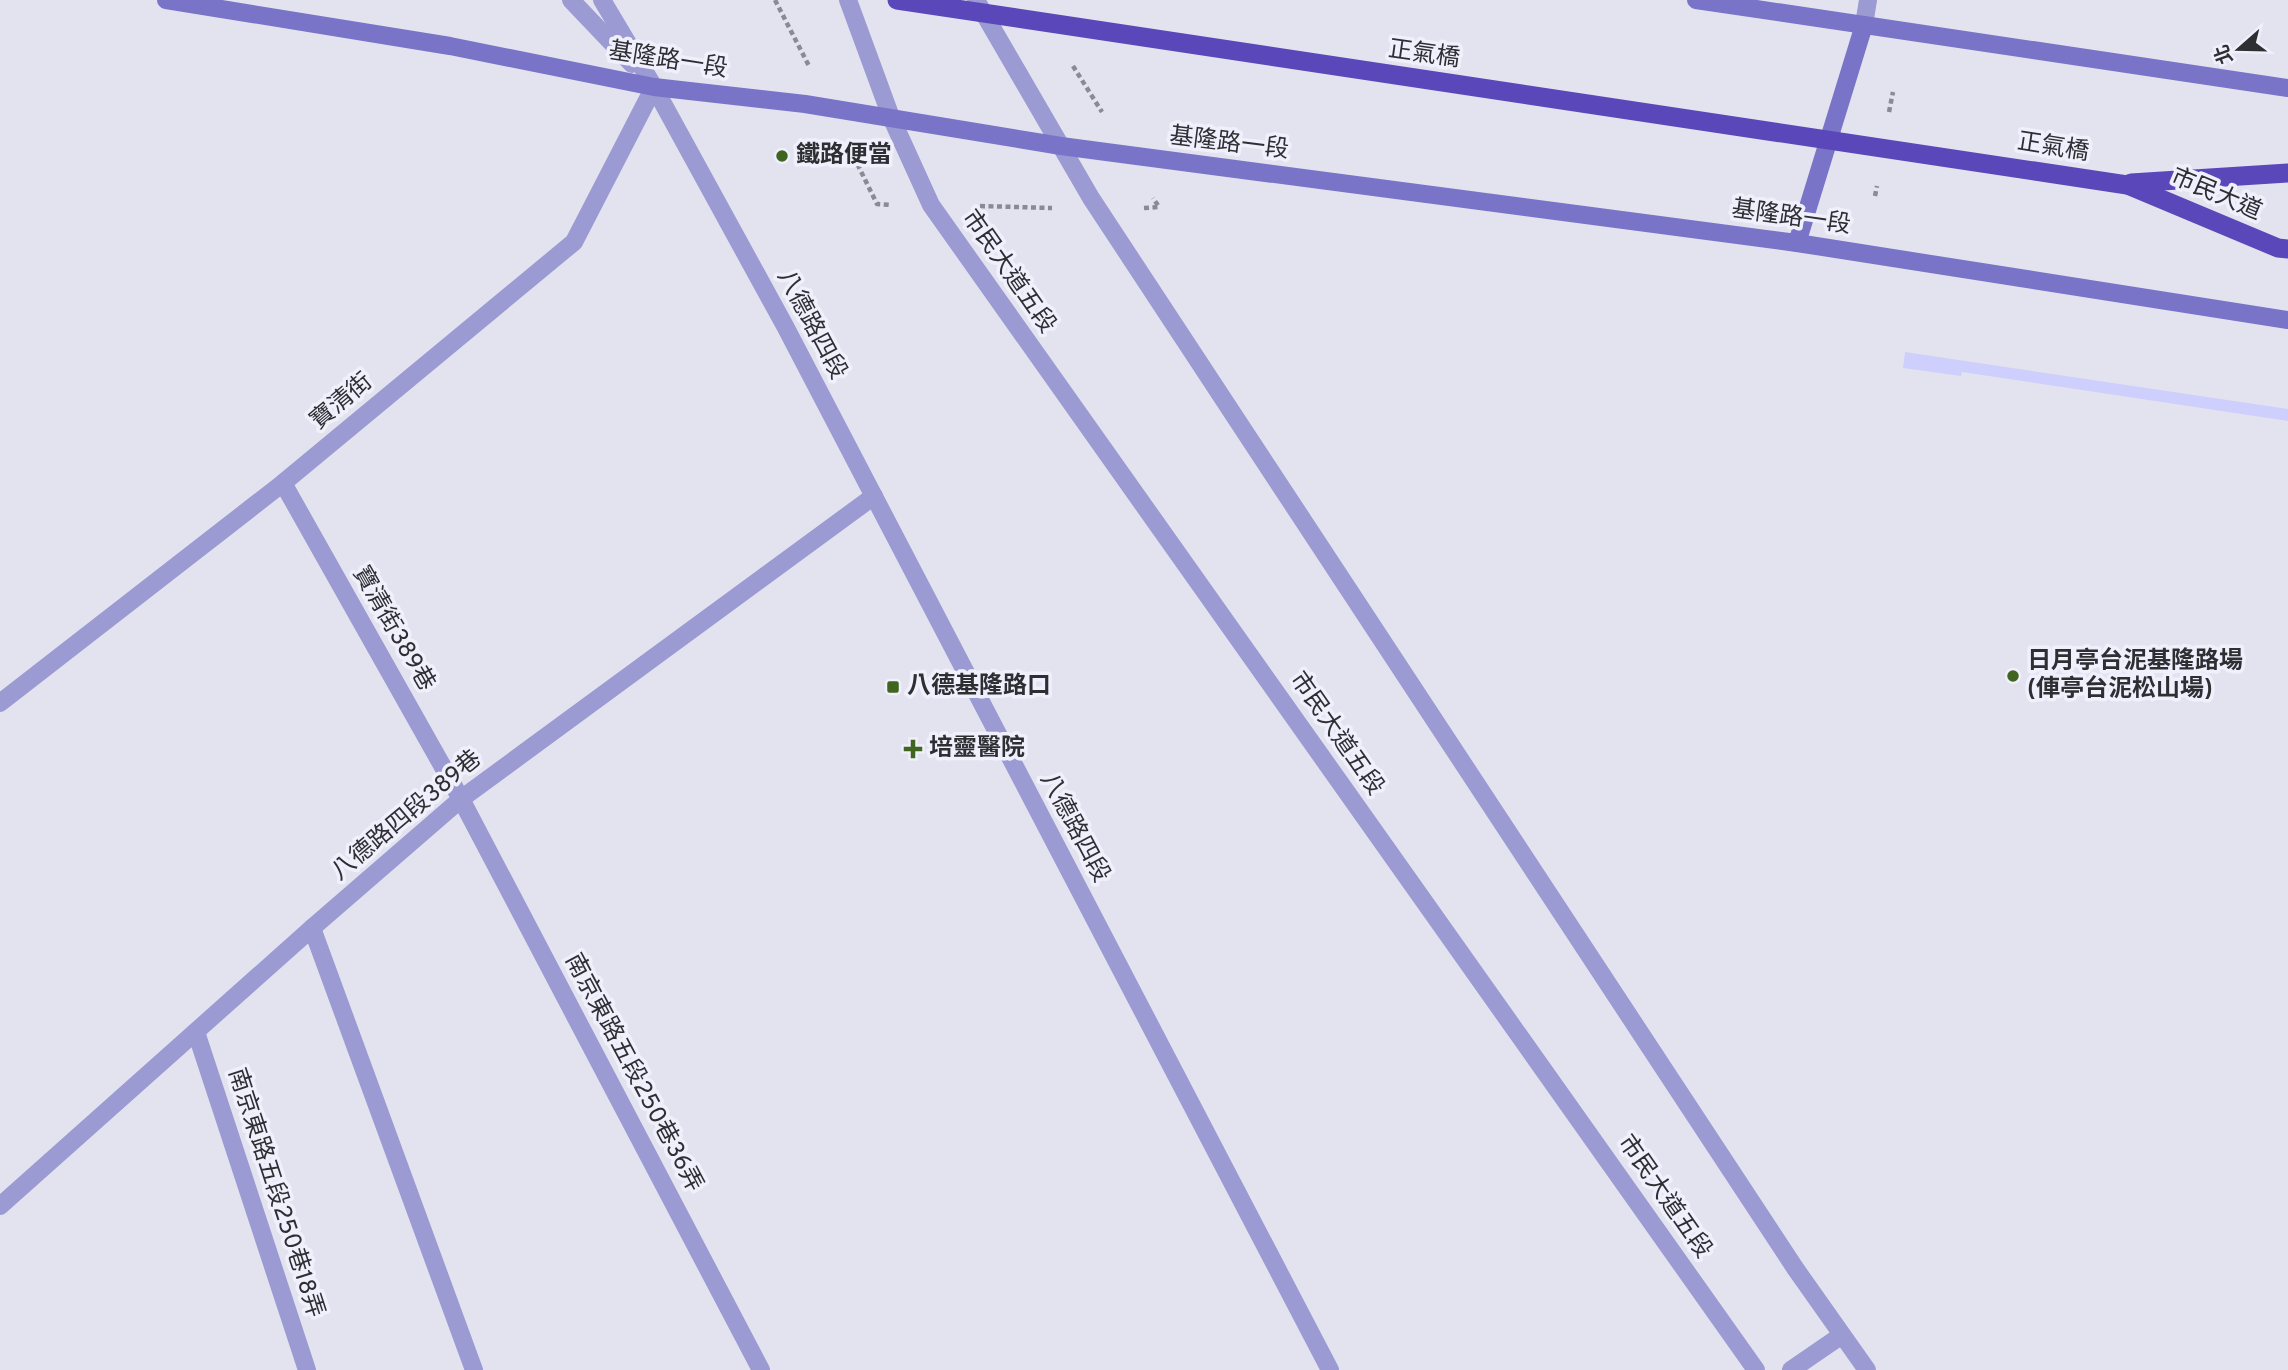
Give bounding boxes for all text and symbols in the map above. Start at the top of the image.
north arrow [2204,14,2274,84]
street label: 正氣橋 [1386,35,1462,75]
street label: 基隆路一段 [606,37,730,85]
text: 北 [2210,41,2239,67]
street label: 基隆路一段 [1168,122,1290,166]
street label: 正氣橋 [2015,128,2091,168]
place label: 鐵路便當 [796,141,892,171]
marker: 鐵路便當 [774,148,790,164]
street label: 市民大道 [2166,162,2266,228]
street label: 基隆路一段 [1729,195,1853,241]
street label: 市民大道五段 [954,204,1062,340]
street label: 八德路四段 [770,265,852,385]
street label: 寶清街 [305,367,379,437]
street label: 寶清街389巷 [345,561,441,697]
place label: 日月亭台泥基隆路場 (俥亭台泥松山場) [2027,647,2243,705]
street label: 市民大道五段 [1282,666,1390,802]
marker: 日月亭台泥基隆路場 (俥亭台泥松山場) [2005,668,2021,684]
place label: 八德基隆路口 [907,672,1051,702]
marker: 八德基隆路口 [885,679,901,695]
place label: 培靈醫院 [929,734,1025,764]
marker: 培靈醫院 [903,739,923,759]
street label: 八德路四段389巷 [326,744,488,888]
street label: 八德路四段 [1033,768,1115,888]
street label: 南京東路五段250巷36弄 [557,949,709,1197]
street label: 南京東路五段250巷18弄 [220,1064,330,1322]
street label: 市民大道五段 [1610,1129,1718,1265]

